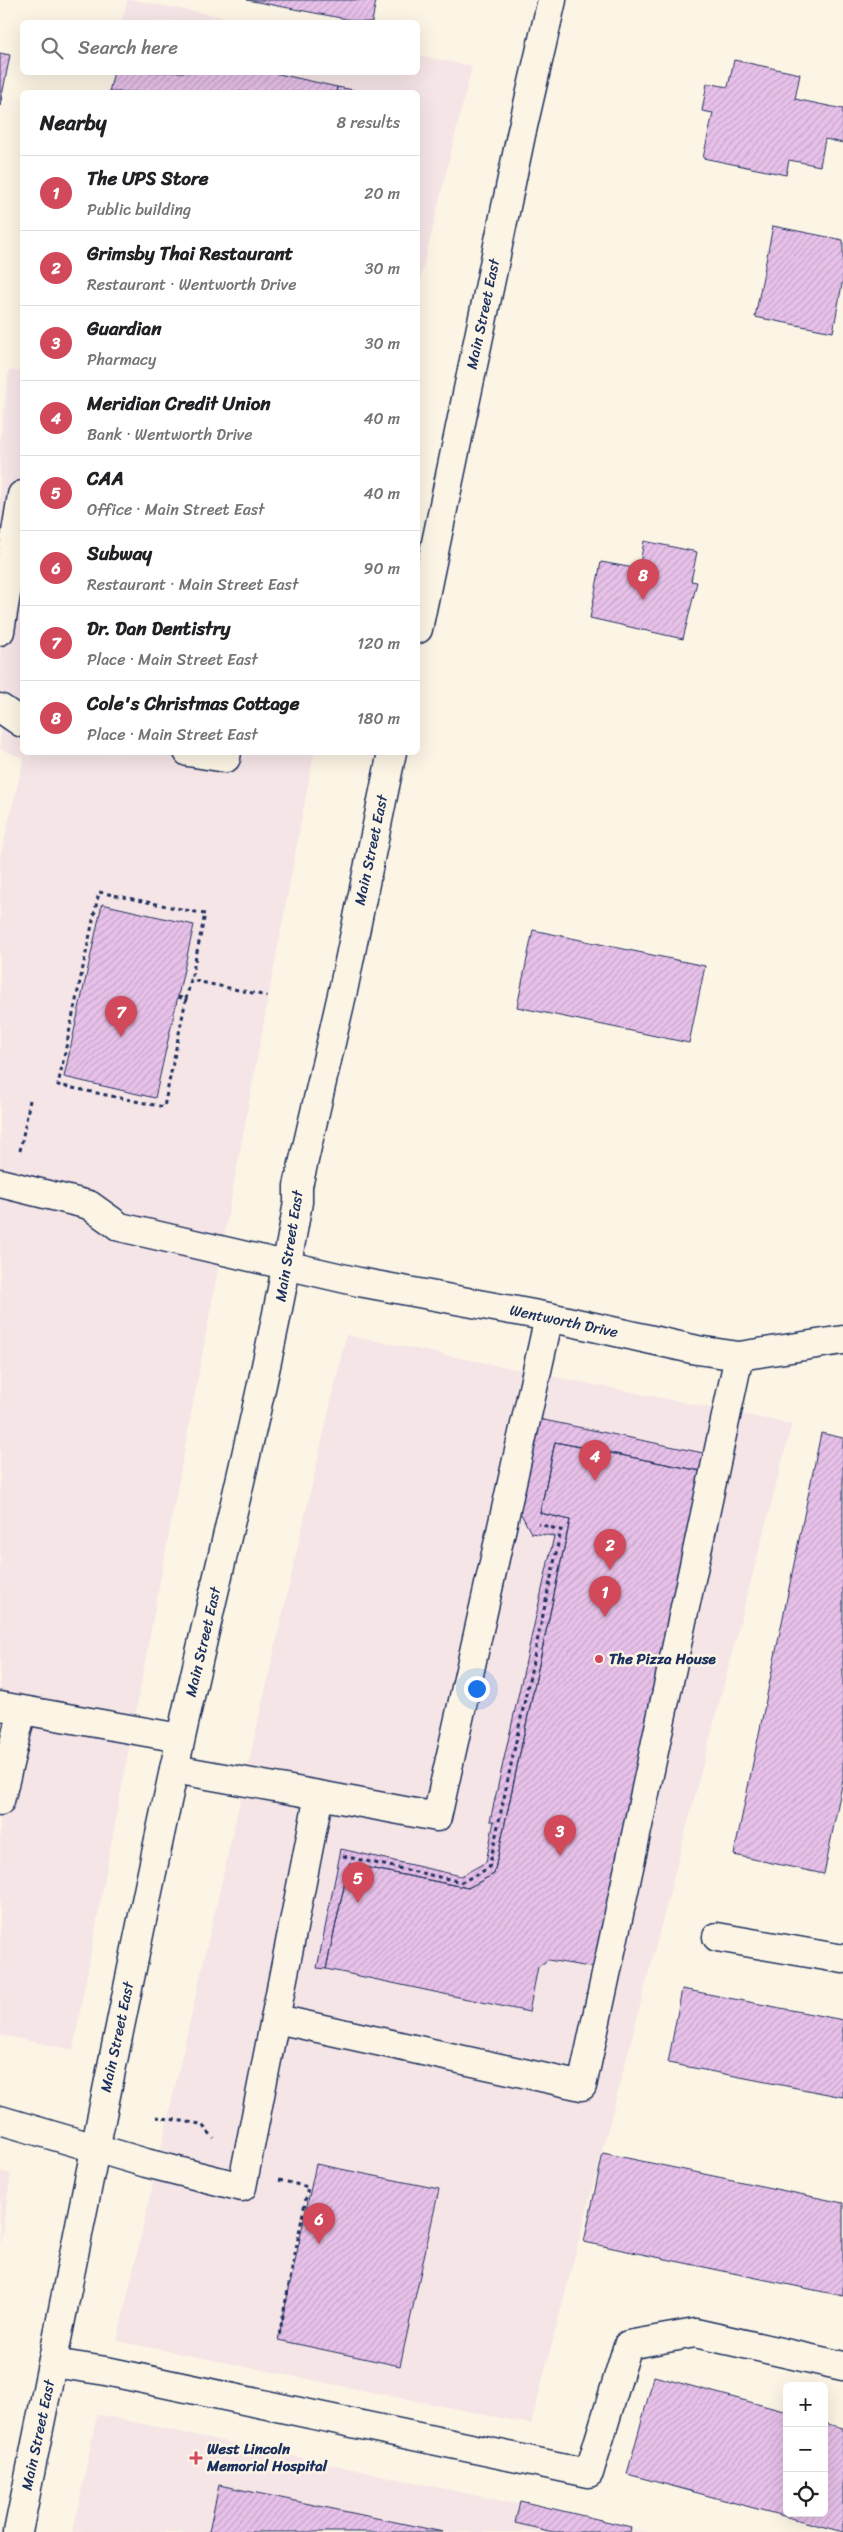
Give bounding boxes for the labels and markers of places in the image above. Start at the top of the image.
pin: 8 [627,559,659,600]
pin: 7 [105,996,137,1037]
pin: 4 [579,1440,611,1481]
pin: 2 [594,1529,626,1570]
pin: 1 [589,1576,621,1617]
place label: The Pizza House [609,1646,717,1672]
marker: The Pizza House [593,1653,605,1665]
pin: 3 [544,1815,576,1856]
pin: 5 [342,1862,374,1903]
pin: 6 [303,2203,335,2244]
place label: West Lincoln Memorial Hospital [206,2436,328,2479]
marker: West Lincoln Memorial Hospital [189,2451,203,2465]

